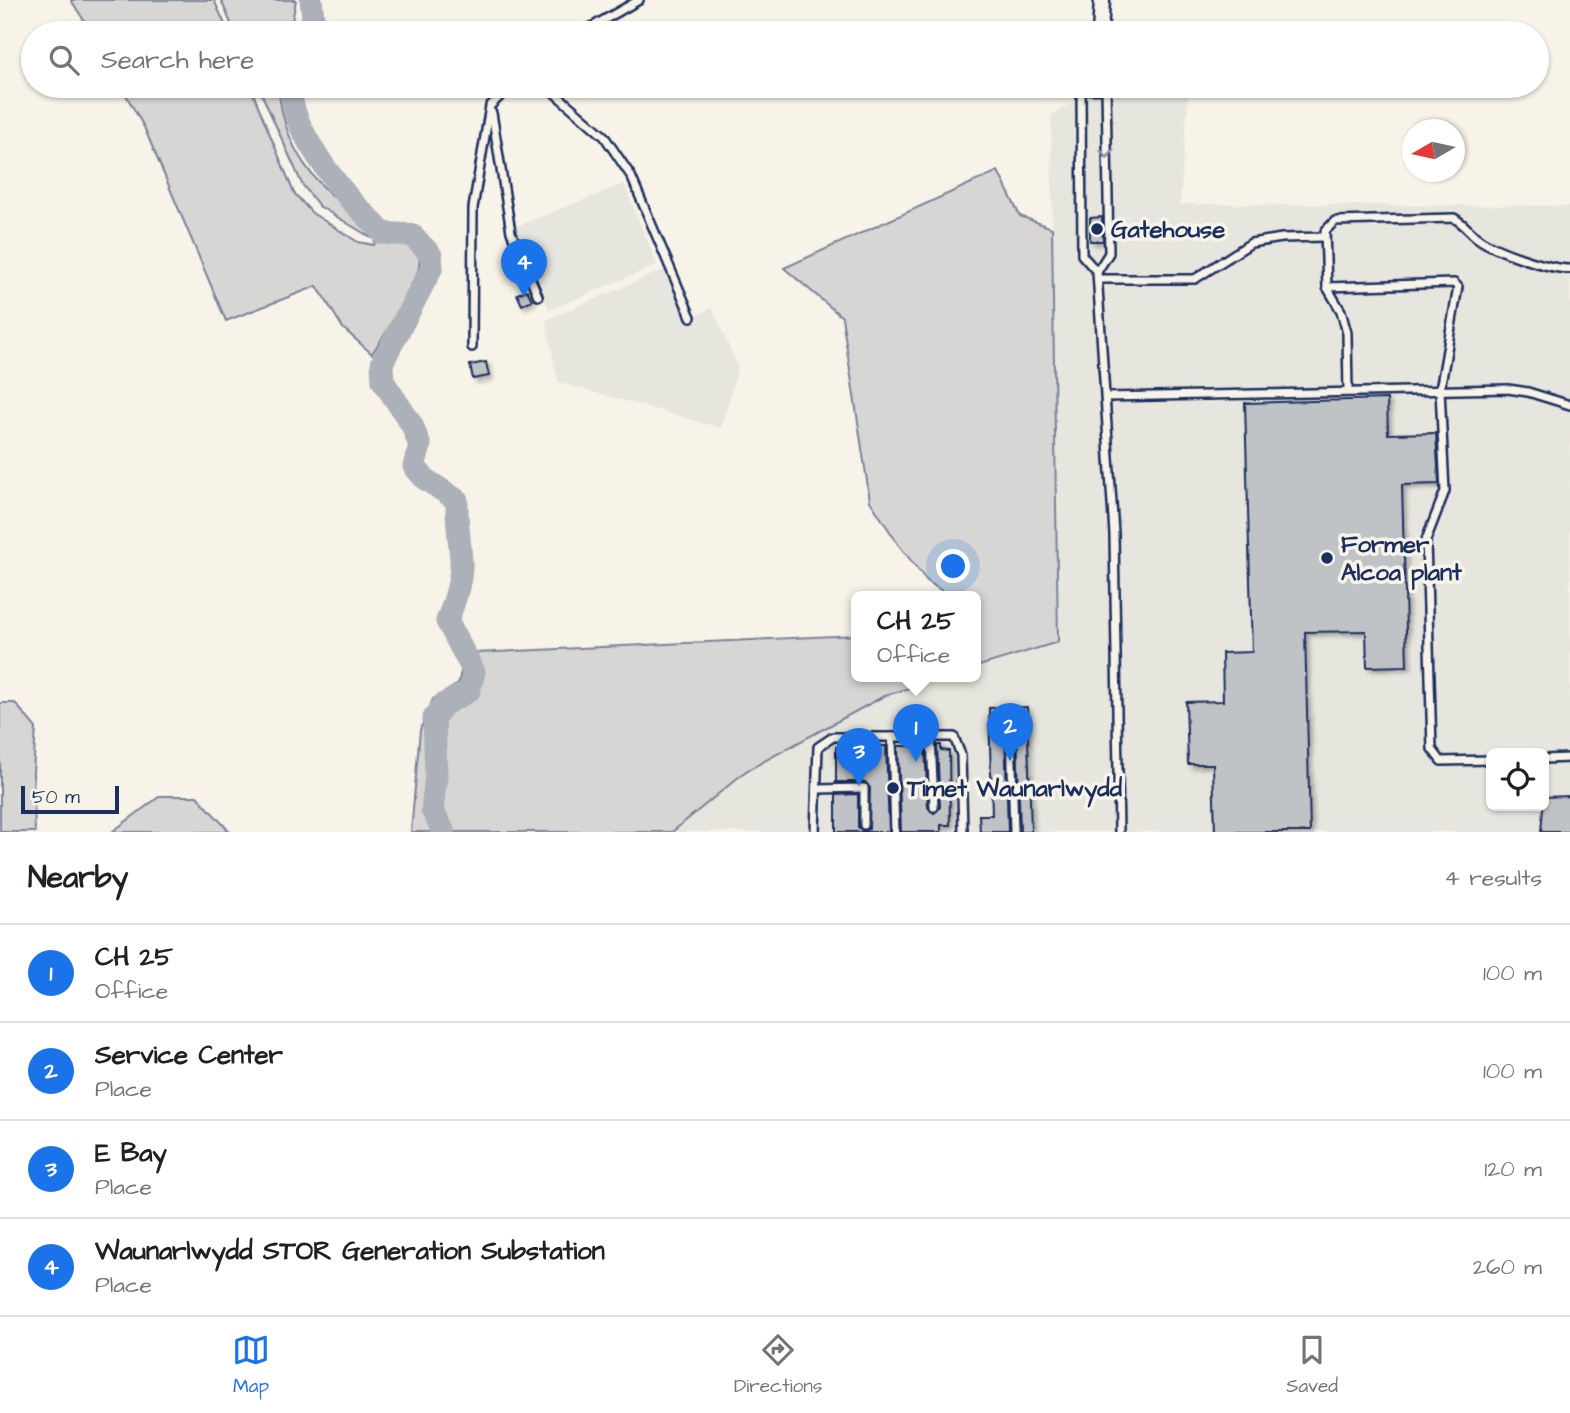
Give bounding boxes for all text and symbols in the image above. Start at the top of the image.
search box [21,21,1549,98]
icon: search [45,41,83,79]
text: Search here [101,42,254,78]
north arrow [1402,119,1465,182]
one-way arrow [1099,149,1115,160]
place label: Gatehouse [1111,213,1225,247]
marker: Gatehouse [1089,221,1105,237]
pin: 4 [501,239,547,297]
place label: Former Alcoa plant [1341,528,1462,590]
your location [936,549,970,583]
marker: Former Alcoa plant [1319,550,1335,566]
popup [851,591,981,682]
text: CH 25 [877,603,955,639]
text: Office [877,639,950,671]
pin: 2 [987,703,1033,761]
pin: 1 [893,704,939,762]
pin: 3 [836,728,882,786]
map controls [1486,748,1549,811]
button: locate [1486,748,1549,811]
place label: Timet Waunarlwydd [906,772,1123,808]
marker: Timet Waunarlwydd [885,780,901,796]
scale bar [21,783,119,815]
text: 50 m [32,784,80,811]
text: Nearby [28,857,128,899]
text: 4 results [1444,862,1542,894]
text: CH 25 [95,939,173,975]
text: 1 [50,957,52,989]
text: 100 m [1483,957,1542,989]
text: Office [95,975,168,1007]
text: Service Center [95,1037,283,1073]
text: 2 [44,1055,58,1087]
text: 100 m [1483,1055,1542,1087]
text: Place [95,1073,152,1105]
text: E Bay [95,1135,167,1171]
text: 3 [45,1153,57,1185]
text: 120 m [1484,1153,1542,1185]
text: Place [95,1171,152,1203]
text: Waunarlwydd STOR Generation Substation [95,1233,605,1269]
text: 4 [43,1251,59,1283]
text: 260 m [1473,1251,1542,1283]
text: Place [95,1269,152,1301]
tab: Map [232,1331,270,1400]
tab: Directions [734,1331,822,1400]
tab: Saved [1286,1331,1338,1400]

